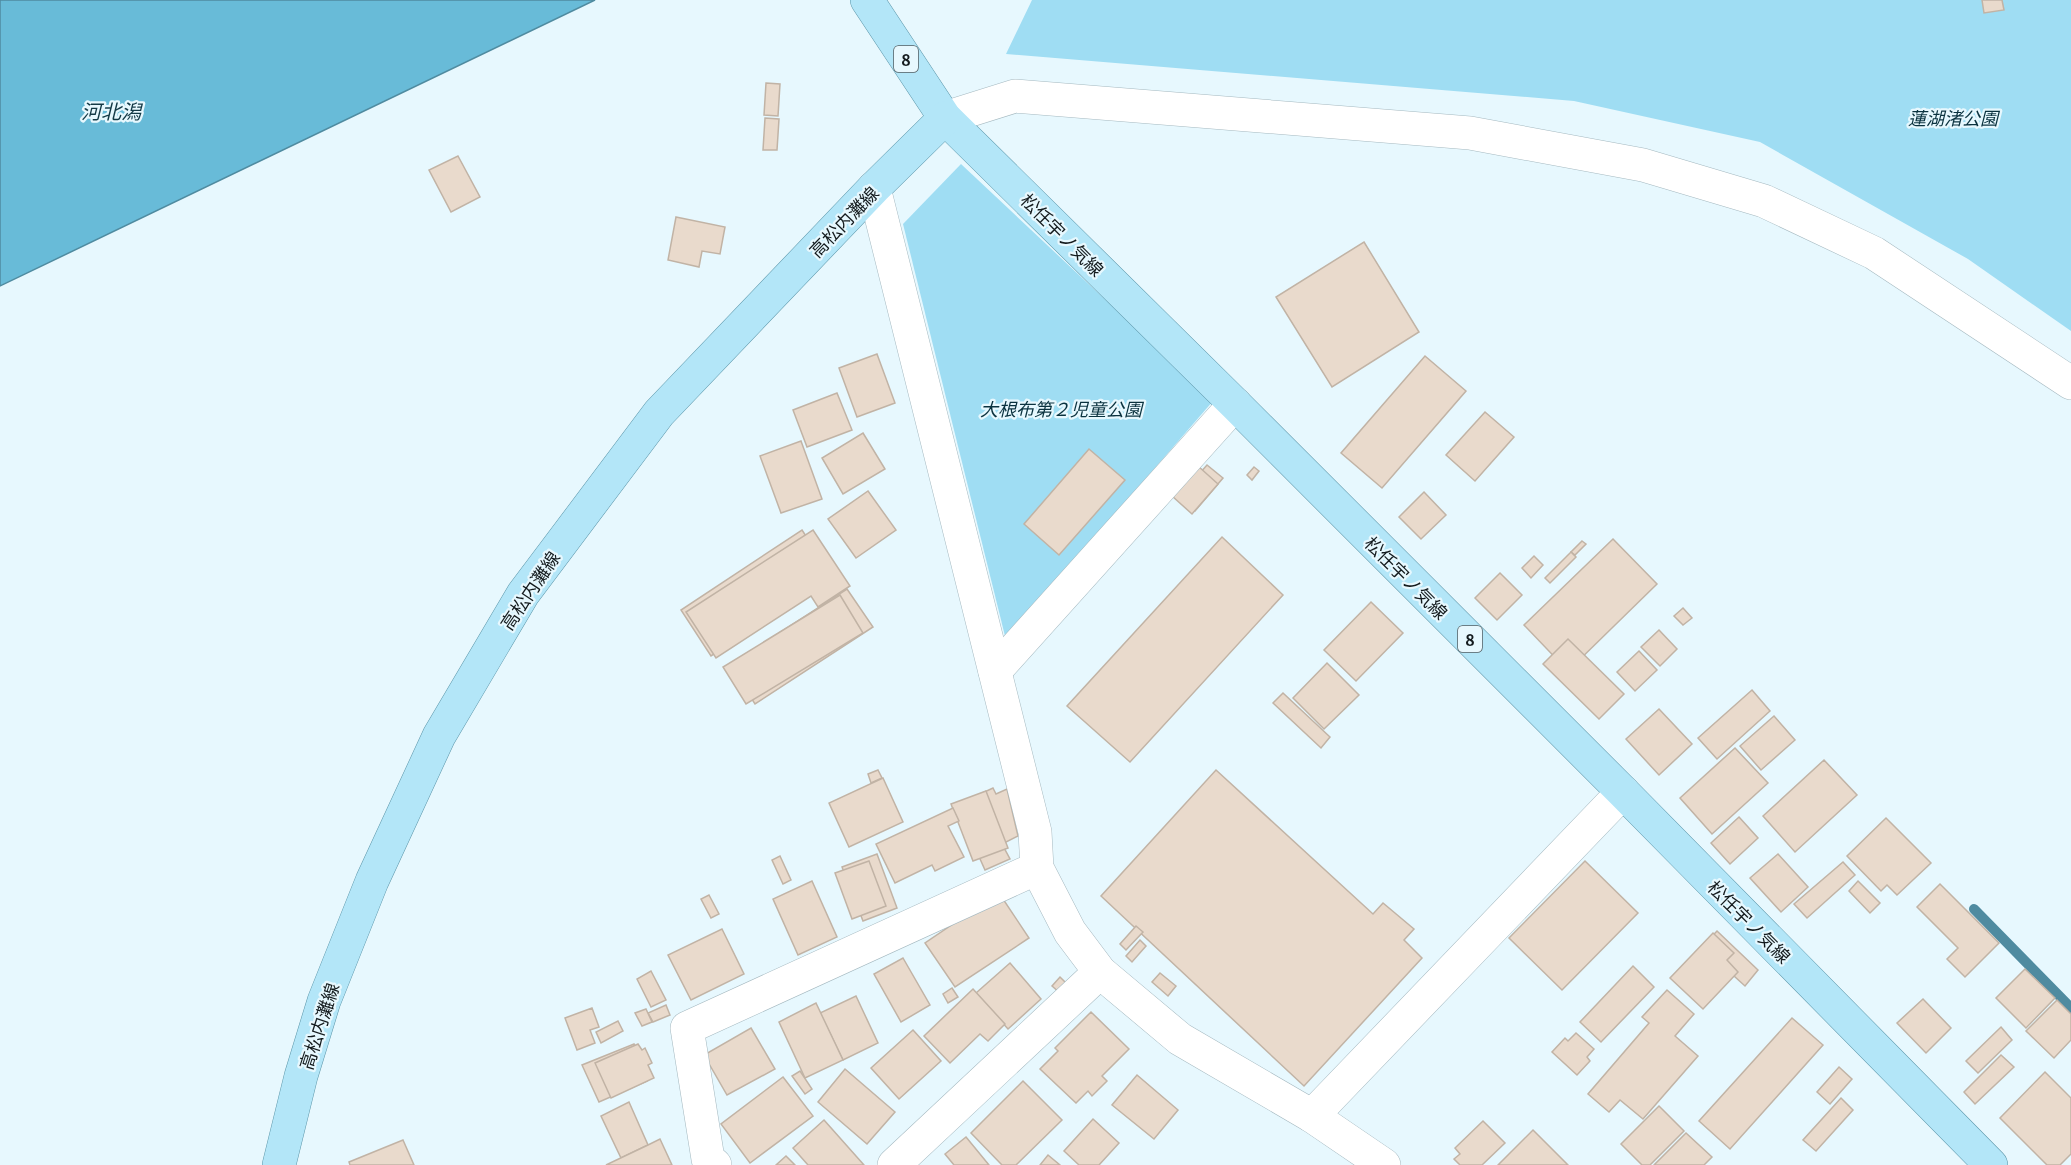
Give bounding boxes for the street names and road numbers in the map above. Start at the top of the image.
road number: 8 [894,46,918,72]
street label: 高松内灘線 [802,180,884,262]
street label: 松任宇ノ気線 [1016,187,1110,281]
street label: 松任宇ノ気線 [1360,530,1454,624]
street label: 高松内灘線 [493,545,565,635]
road number: 8 [1458,626,1482,652]
street label: 松任宇ノ気線 [1703,874,1797,968]
street label: 高松内灘線 [292,979,344,1073]

